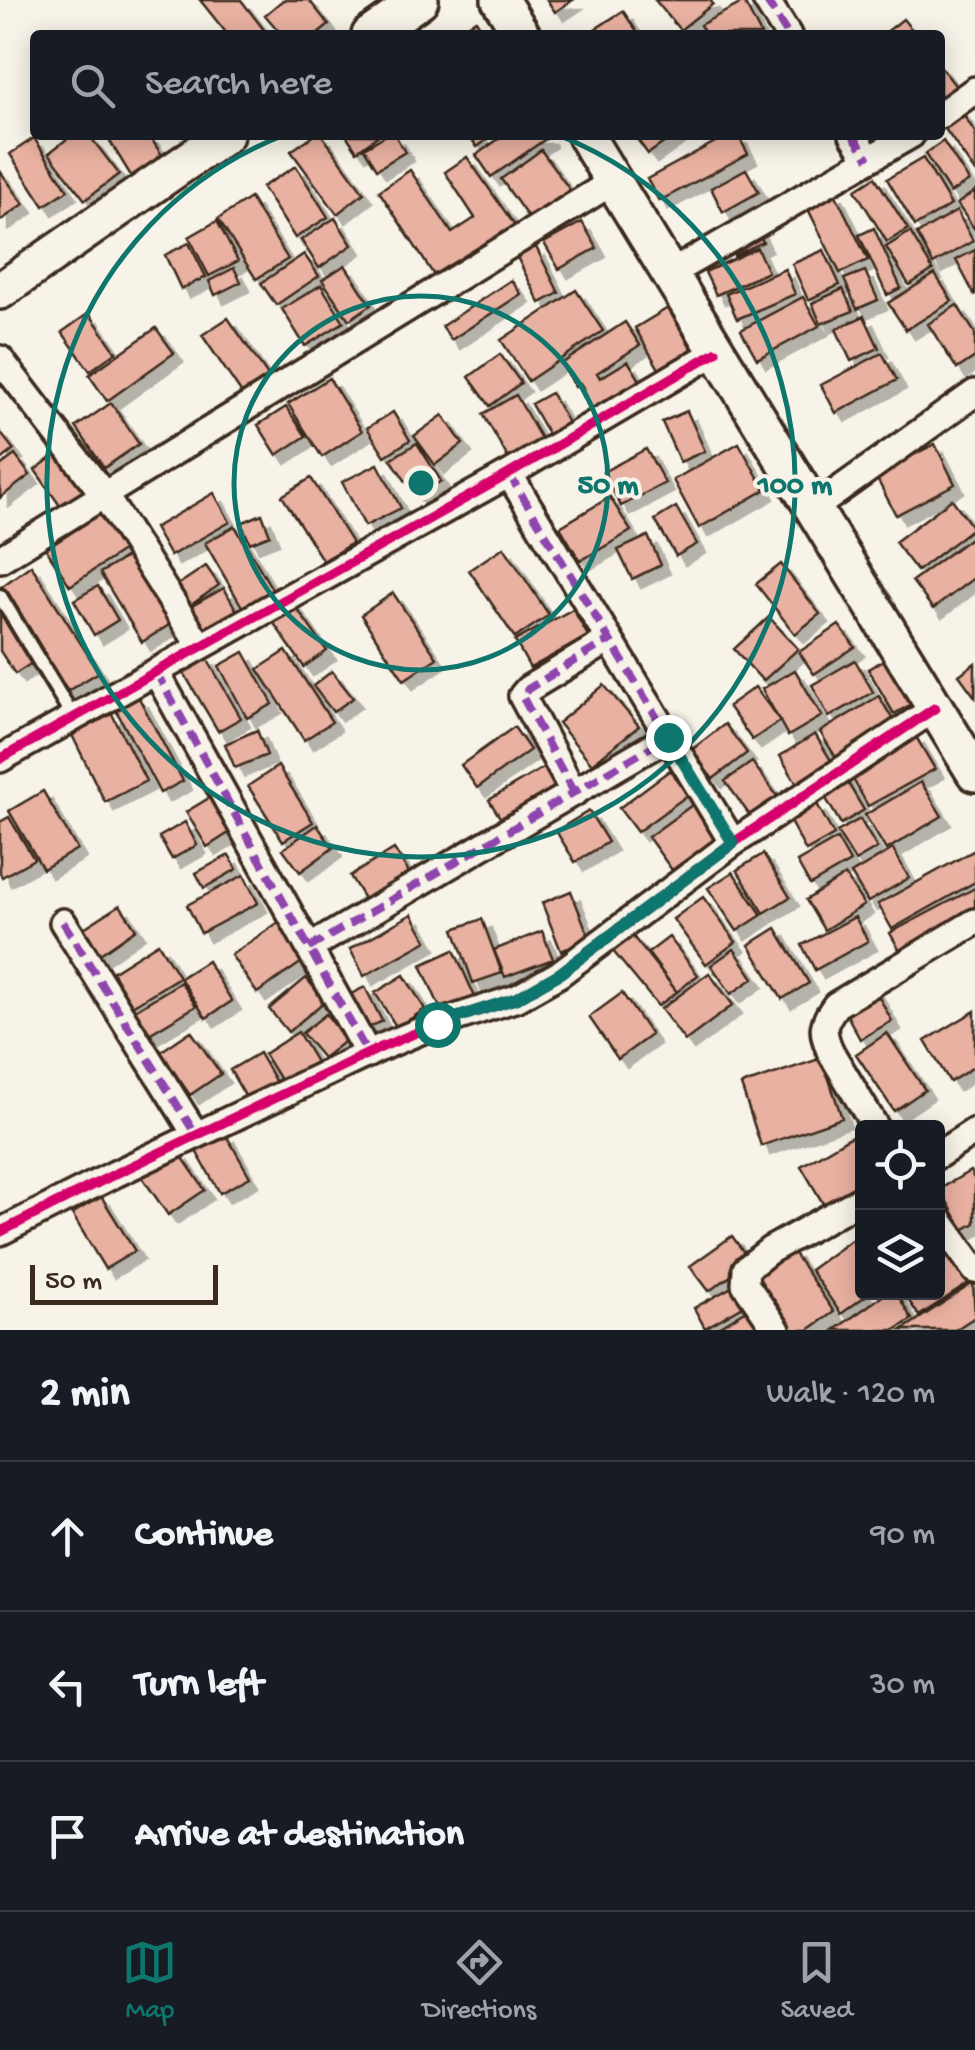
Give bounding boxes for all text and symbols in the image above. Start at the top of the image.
search box [30,30,945,140]
icon: search [65,58,120,113]
text: Search here [145,63,332,107]
centre of rings [403,465,439,501]
text: 50 m [577,470,639,505]
text: 100 m [757,470,833,505]
route end [646,715,692,761]
route start [415,1002,461,1048]
map controls [855,1120,945,1300]
button: locate [855,1120,945,1210]
button: layers [855,1210,945,1300]
scale bar [30,1260,218,1304]
text: 50 m [45,1266,102,1299]
text: 2 min [40,1371,129,1420]
text: Walk · 120 m [766,1376,935,1414]
icon: ahead [40,1509,95,1564]
text: Continue [135,1514,273,1558]
text: 90 m [871,1517,935,1555]
icon: left [40,1659,95,1714]
text: Turn left [135,1664,263,1708]
text: 30 m [870,1667,935,1705]
icon: arrive [40,1809,95,1864]
text: Arrive at destination [135,1814,464,1858]
tab: Map [122,1935,177,2028]
tab: Directions [422,1935,536,2028]
tab: Saved [781,1935,853,2028]

